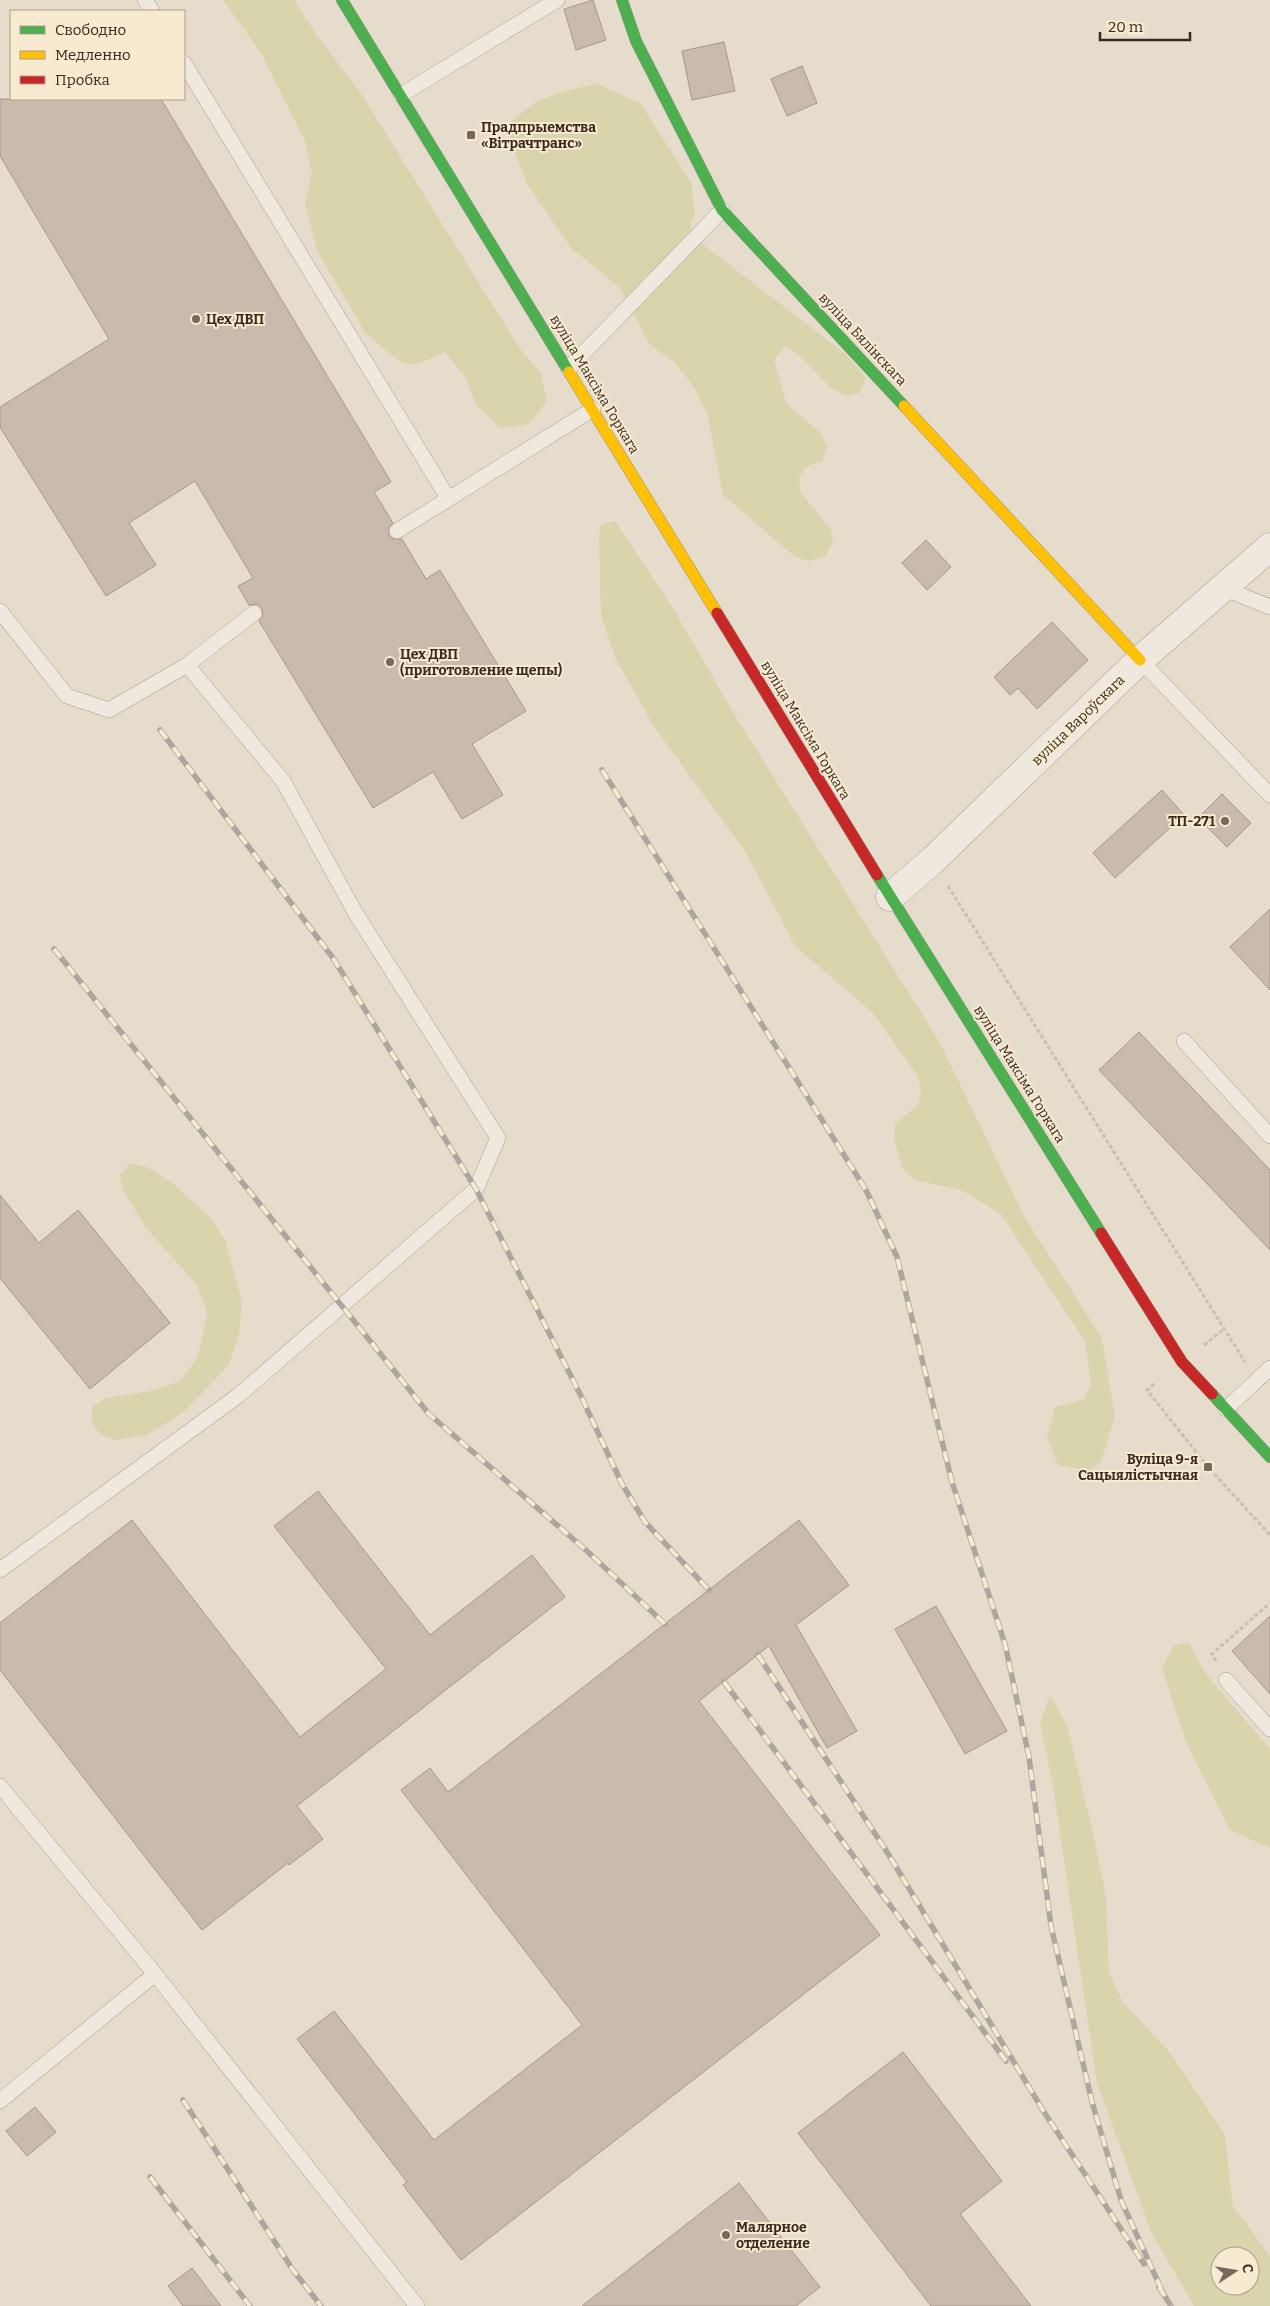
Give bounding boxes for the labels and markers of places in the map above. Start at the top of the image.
place label: Прадпрыемства «Вітрачтранс» [481,119,596,152]
marker: Прадпрыемства «Вітрачтранс» [465,129,477,141]
place label: Цех ДВП [206,311,264,328]
marker: Цех ДВП [190,313,202,325]
place label: Цех ДВП (приготовление щепы) [400,646,562,679]
marker: Цех ДВП (приготовление щепы) [384,656,396,668]
place label: ТП-271 [1168,813,1215,830]
marker: ТП-271 [1219,815,1231,827]
place label: Вуліца 9-я Сацыялістычная [1078,1451,1198,1484]
marker: Вуліца 9-я Сацыялістычная [1202,1461,1214,1473]
place label: Малярное отделение [736,2219,810,2252]
marker: Малярное отделение [720,2229,732,2241]

